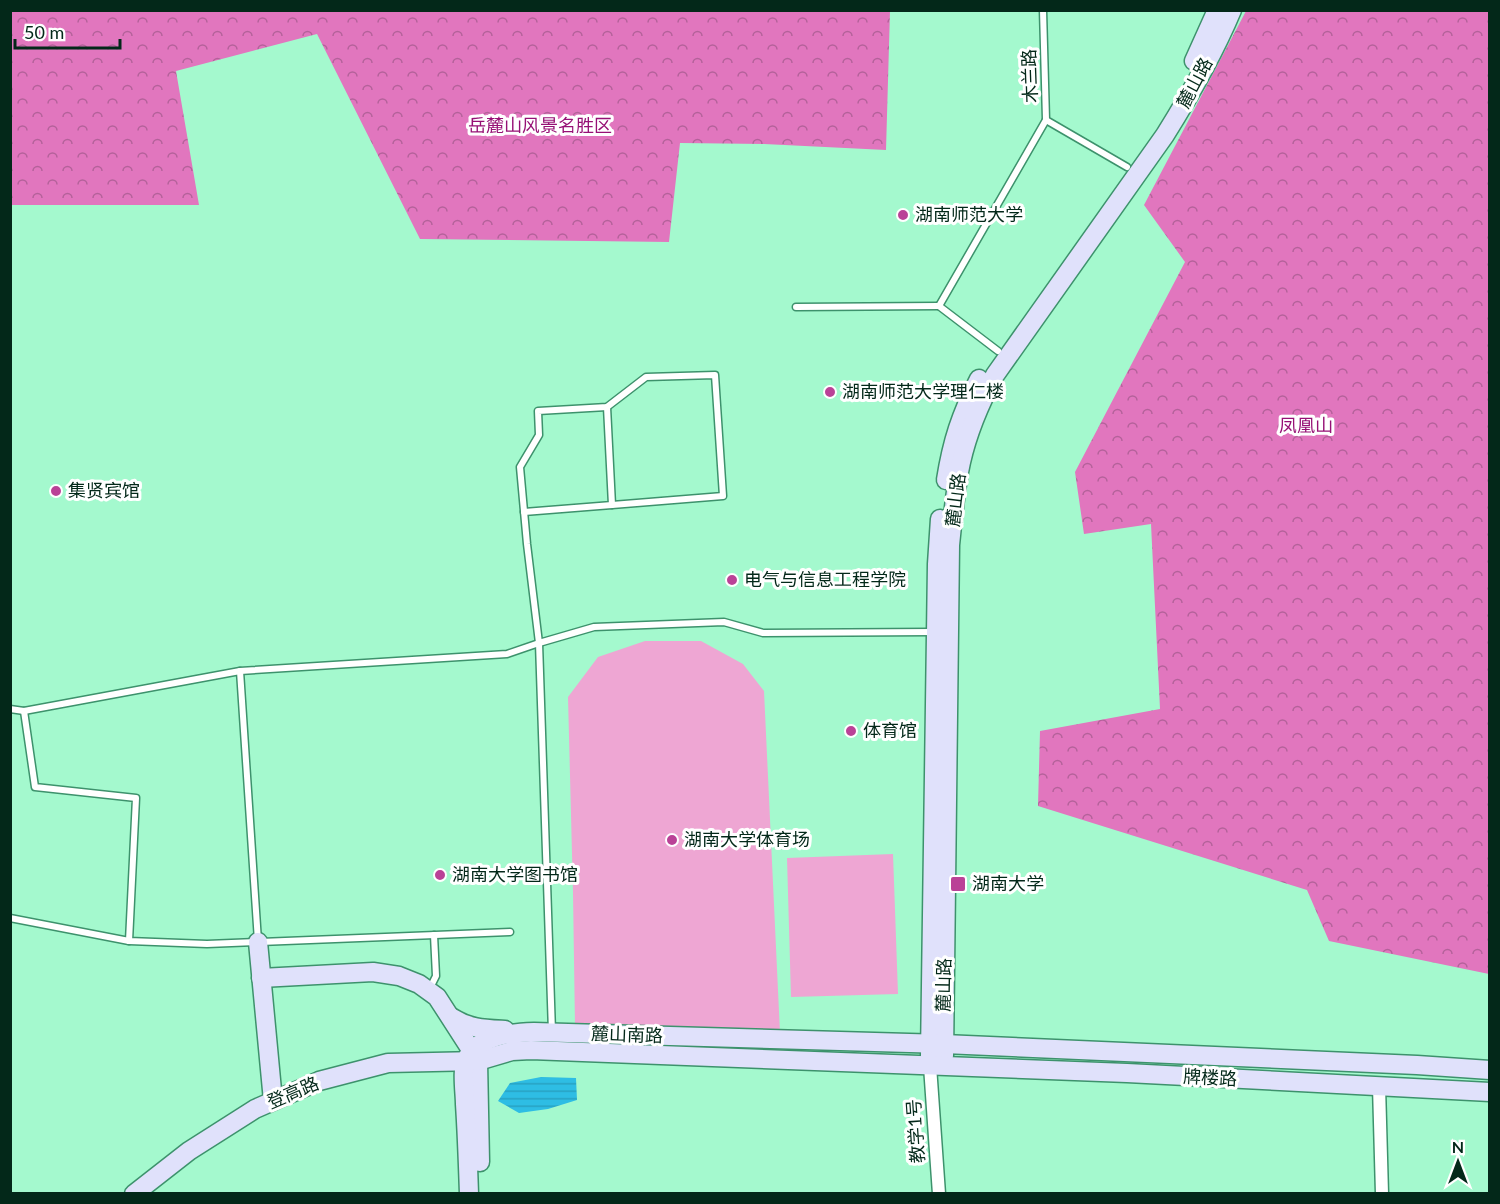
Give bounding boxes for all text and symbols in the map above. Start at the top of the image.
scale bar [15,12,120,50]
text: 50 m [24,21,64,43]
street label: 木兰路 [1017,49,1041,103]
street label: 麓山路 [1172,54,1217,112]
park label: 岳麓山风景名胜区 [468,114,612,136]
place label: 湖南师范大学 [915,203,1023,225]
marker: 湖南师范大学 [896,208,910,222]
place label: 湖南师范大学理仁楼 [842,380,1004,402]
marker: 湖南师范大学理仁楼 [823,385,837,399]
park label: 凤凰山 [1279,414,1333,436]
street label: 麓山路 [941,472,969,528]
place label: 集贤宾馆 [68,479,140,501]
marker: 集贤宾馆 [49,484,63,498]
place label: 电气与信息工程学院 [744,568,906,590]
marker: 电气与信息工程学院 [725,573,739,587]
place label: 体育馆 [863,719,917,741]
marker: 体育馆 [844,724,858,738]
place label: 湖南大学体育场 [684,828,810,850]
marker: 湖南大学体育场 [665,833,679,847]
place label: 湖南大学图书馆 [452,863,578,885]
marker: 湖南大学图书馆 [433,868,447,882]
place label: 湖南大学 [972,872,1044,894]
marker: 湖南大学 [949,875,967,893]
street label: 麓山路 [932,958,954,1012]
street label: 麓山南路 [591,1022,663,1046]
street label: 牌楼路 [1183,1065,1238,1089]
street label: 登高路 [263,1071,322,1113]
street label: 教学1号 [902,1098,928,1164]
north arrow [1428,1132,1488,1192]
text: N [1452,1137,1464,1156]

